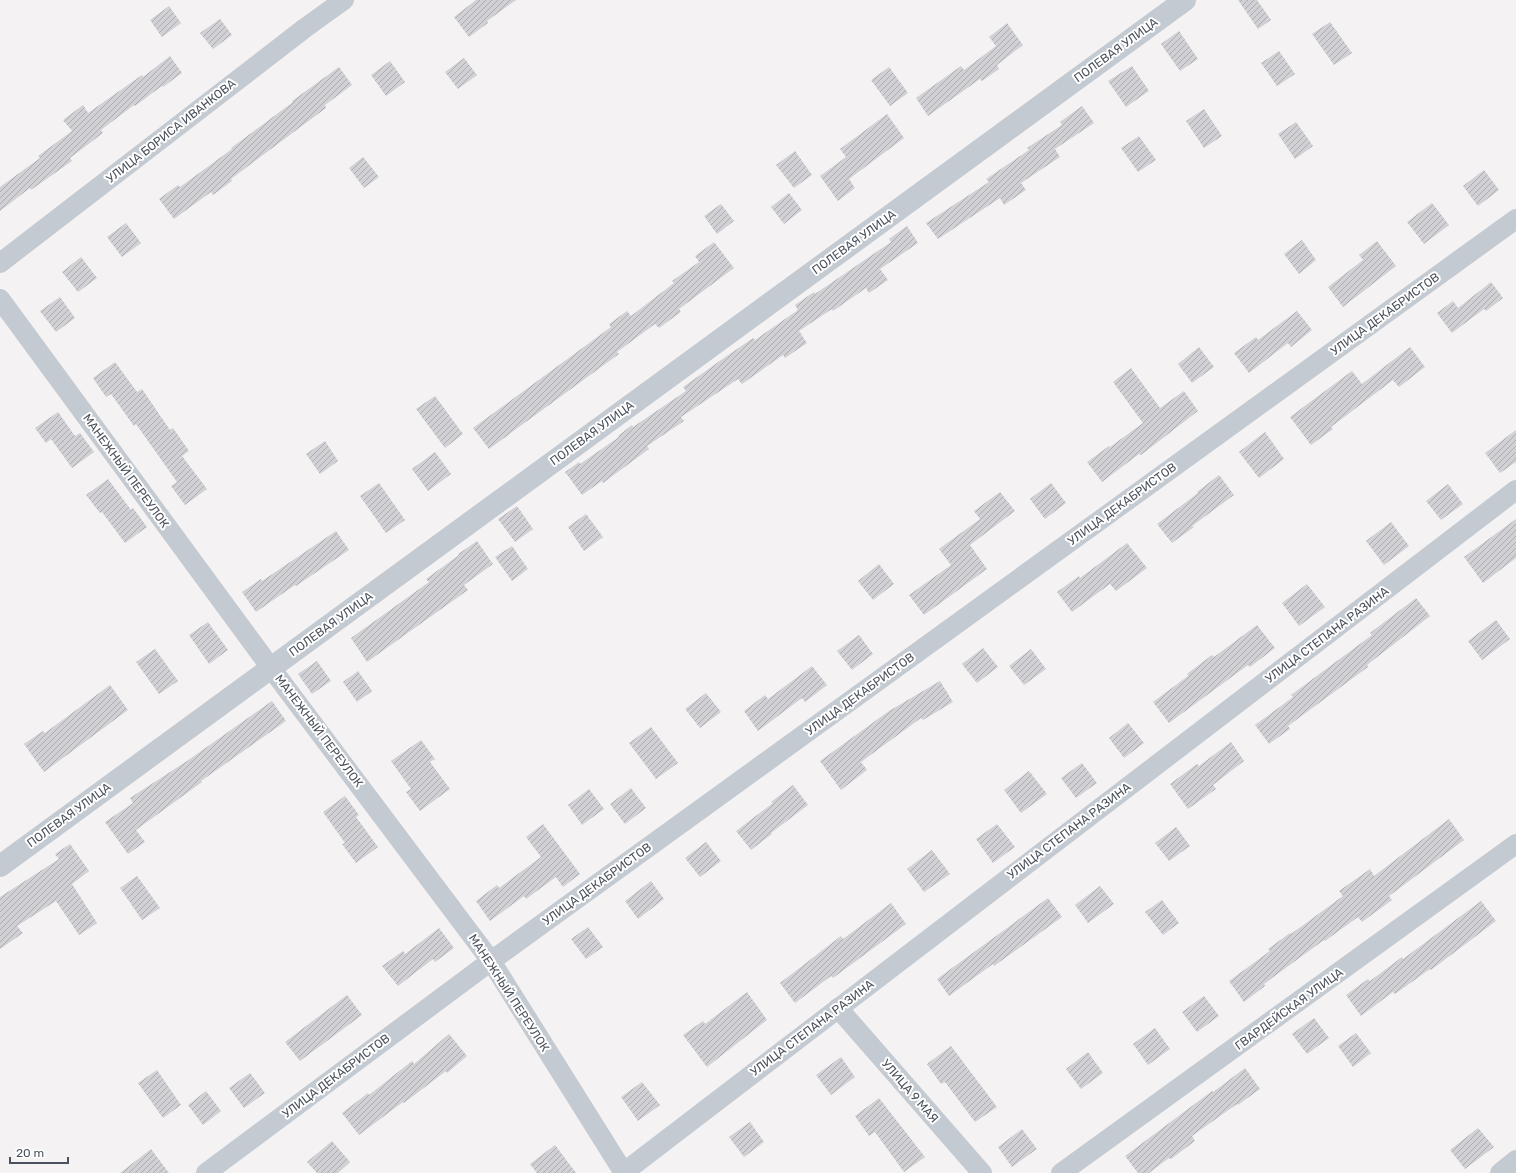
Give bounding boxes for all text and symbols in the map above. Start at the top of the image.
street label: ПОЛЕВАЯ УЛИЦА [1071,15,1161,85]
street label: УЛИЦА БОРИСА ИВАНКОВА [104,76,238,186]
street label: ПОЛЕВАЯ УЛИЦА [809,207,899,277]
street label: УЛИЦА ДЕКАБРИСТОВ [1328,270,1442,358]
street label: ПОЛЕВАЯ УЛИЦА [547,398,637,468]
street label: МАНЕЖНЫЙ ПЕРЕУЛОК [80,411,172,531]
street label: УЛИЦА ДЕКАБРИСТОВ [1065,460,1179,548]
street label: УЛИЦА СТЕПАНА РАЗИНА [1263,584,1391,686]
street label: ПОЛЕВАЯ УЛИЦА [286,589,376,659]
street label: УЛИЦА ДЕКАБРИСТОВ [803,650,917,738]
street label: МАНЕЖНЫЙ ПЕРЕУЛОК [272,672,366,790]
street label: ПОЛЕВАЯ УЛИЦА [24,780,114,850]
street label: УЛИЦА СТЕПАНА РАЗИНА [1005,780,1133,882]
street label: УЛИЦА ДЕКАБРИСТОВ [540,840,654,928]
street label: МАНЕЖНЫЙ ПЕРЕУЛОК [466,932,552,1055]
street label: ГВАРДЕЙСКАЯ УЛИЦА [1232,965,1346,1053]
street label: УЛИЦА СТЕПАНА РАЗИНА [748,977,876,1079]
street label: УЛИЦА ДЕКАБРИСТОВ [280,1031,392,1121]
street label: УЛИЦА 9 МАЯ [879,1056,941,1126]
scale bar [10,1139,68,1165]
text: 20 m [16,1146,44,1160]

